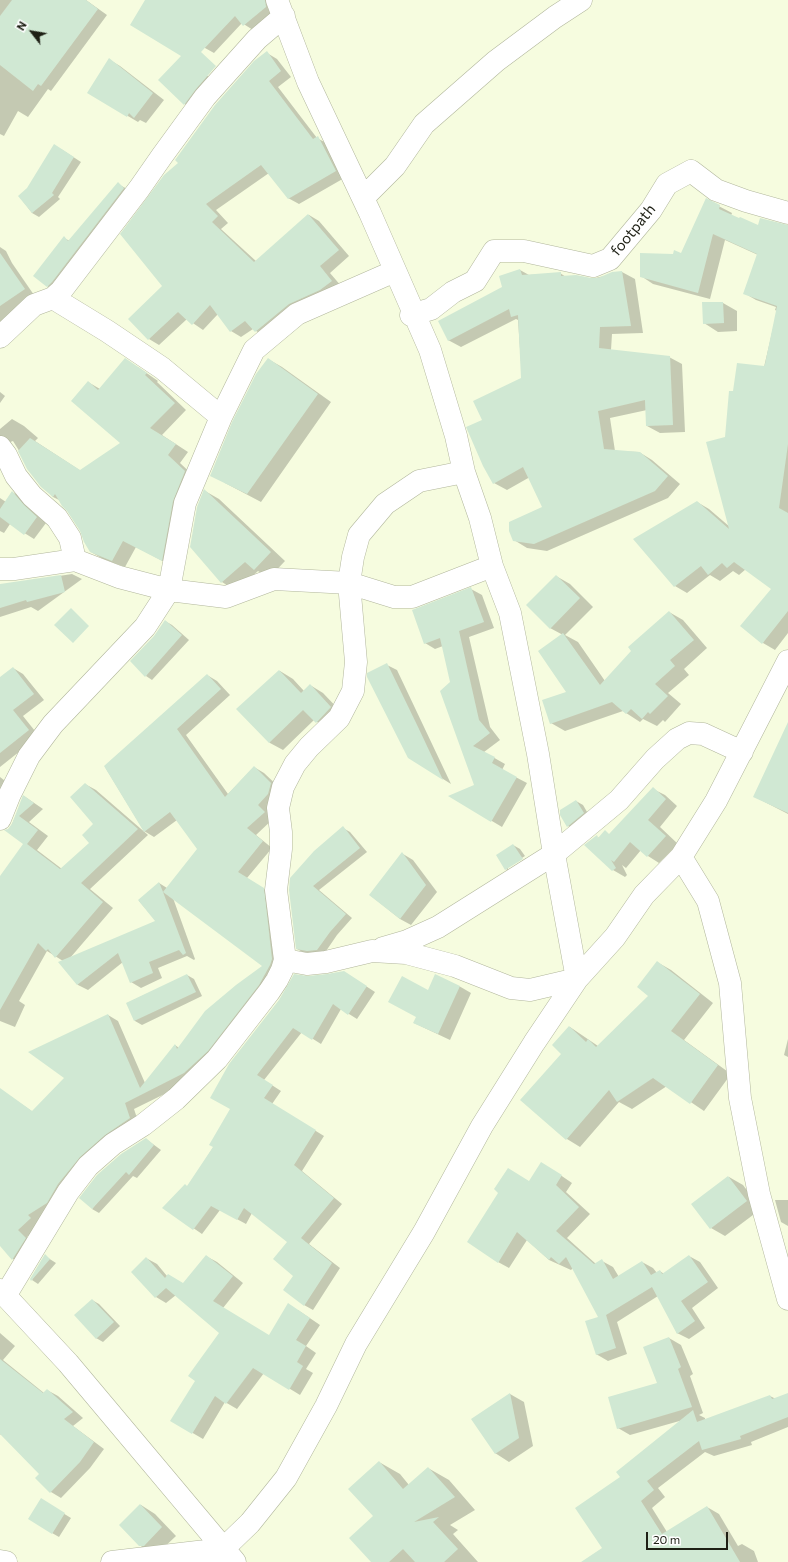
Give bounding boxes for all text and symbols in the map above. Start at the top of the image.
north arrow [12,12,52,52]
text: N [14,19,29,32]
street label: footpath [607,201,659,259]
scale bar [648,1524,730,1550]
text: 20 m [653,1532,680,1546]

